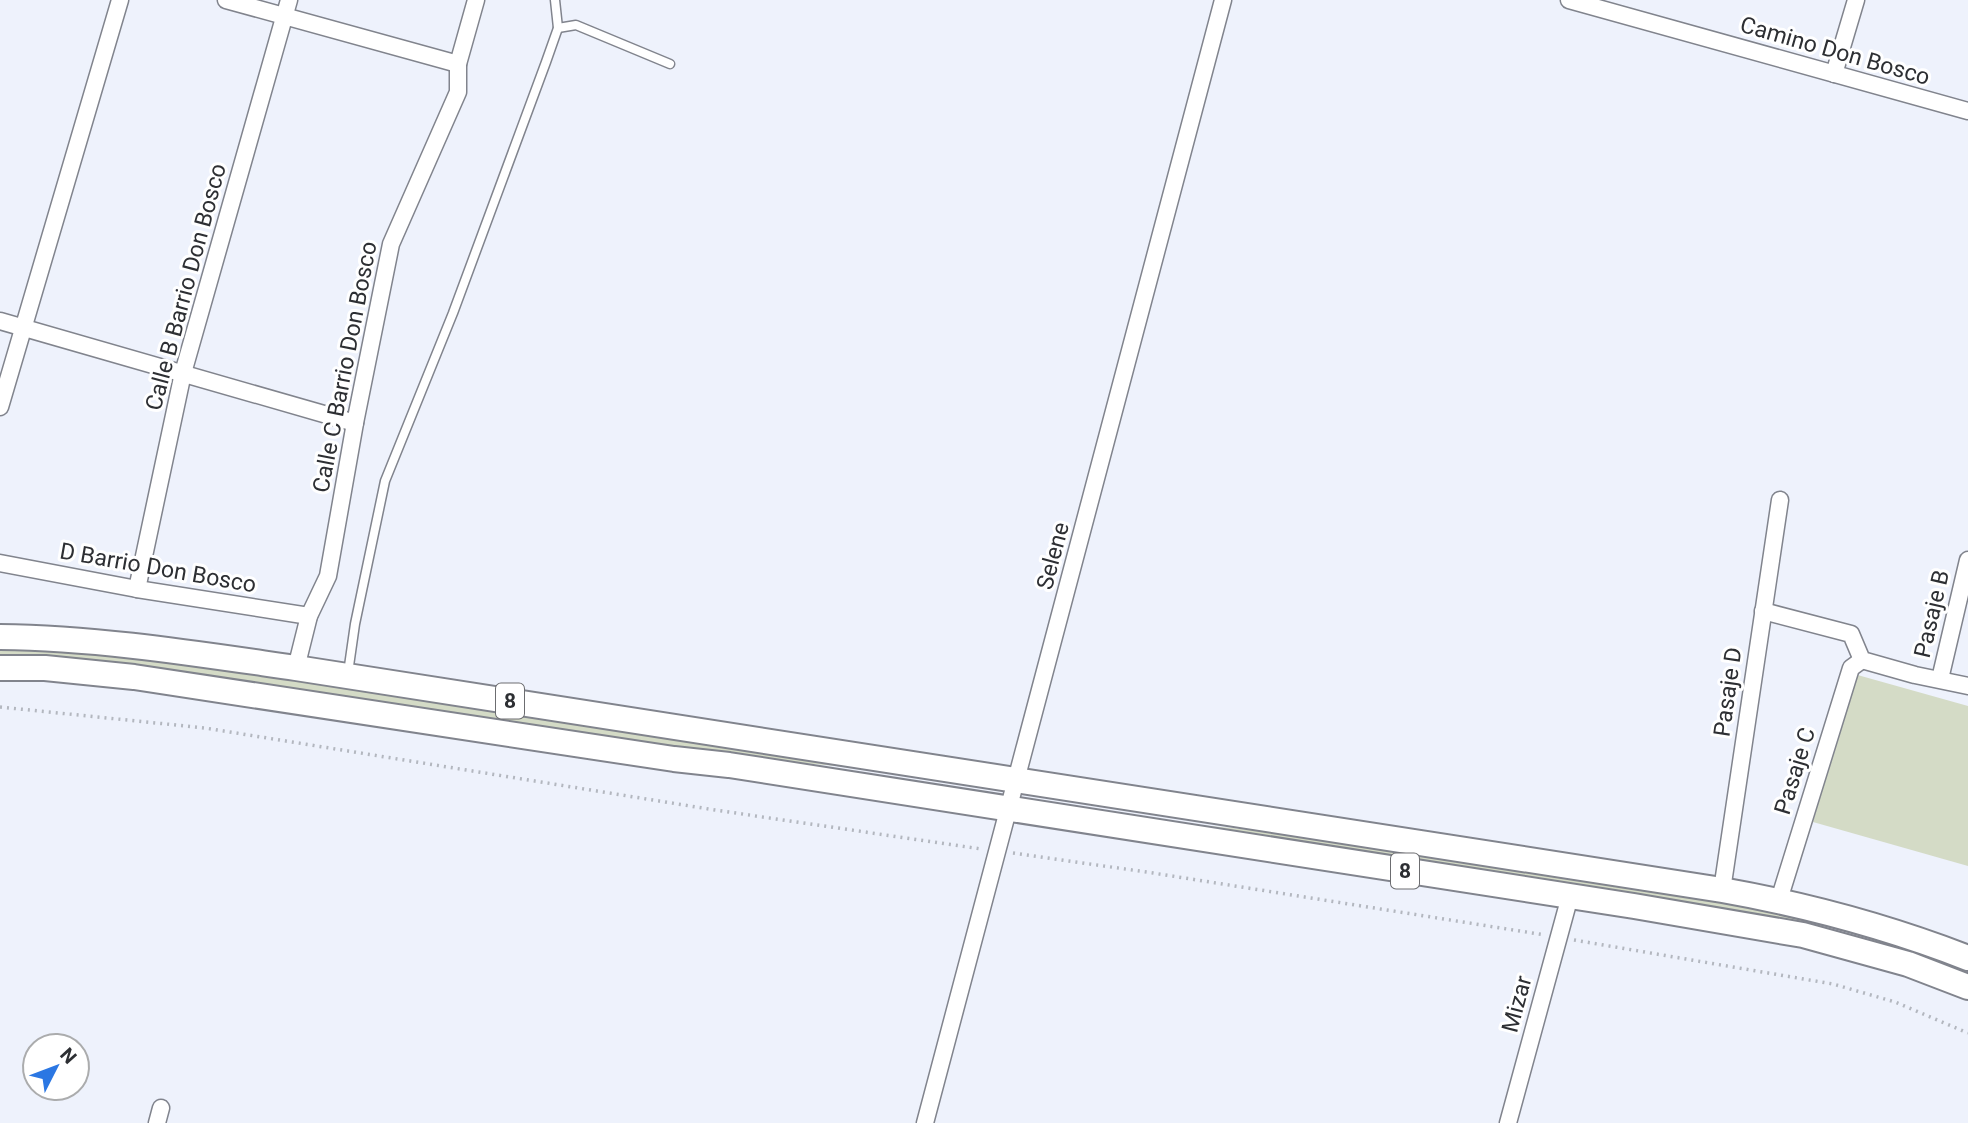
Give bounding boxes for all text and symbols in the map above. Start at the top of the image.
street label: Camino Don Bosco [1737,11,1933,91]
street label: Calle B Barrio Don Bosco [140,161,232,413]
street label: Calle C Barrio Don Bosco [307,239,383,495]
street label: Selene [1031,519,1075,593]
street label: D Barrio Don Bosco [58,537,258,599]
street label: Pasaje B [1909,568,1955,660]
street label: Pasaje D [1708,646,1748,738]
road number: 8 [496,684,524,718]
street label: Pasaje C [1769,724,1821,818]
road number: 8 [1391,854,1419,888]
street label: Mizar [1497,973,1538,1035]
north arrow [21,1032,91,1102]
text: N [55,1043,81,1069]

